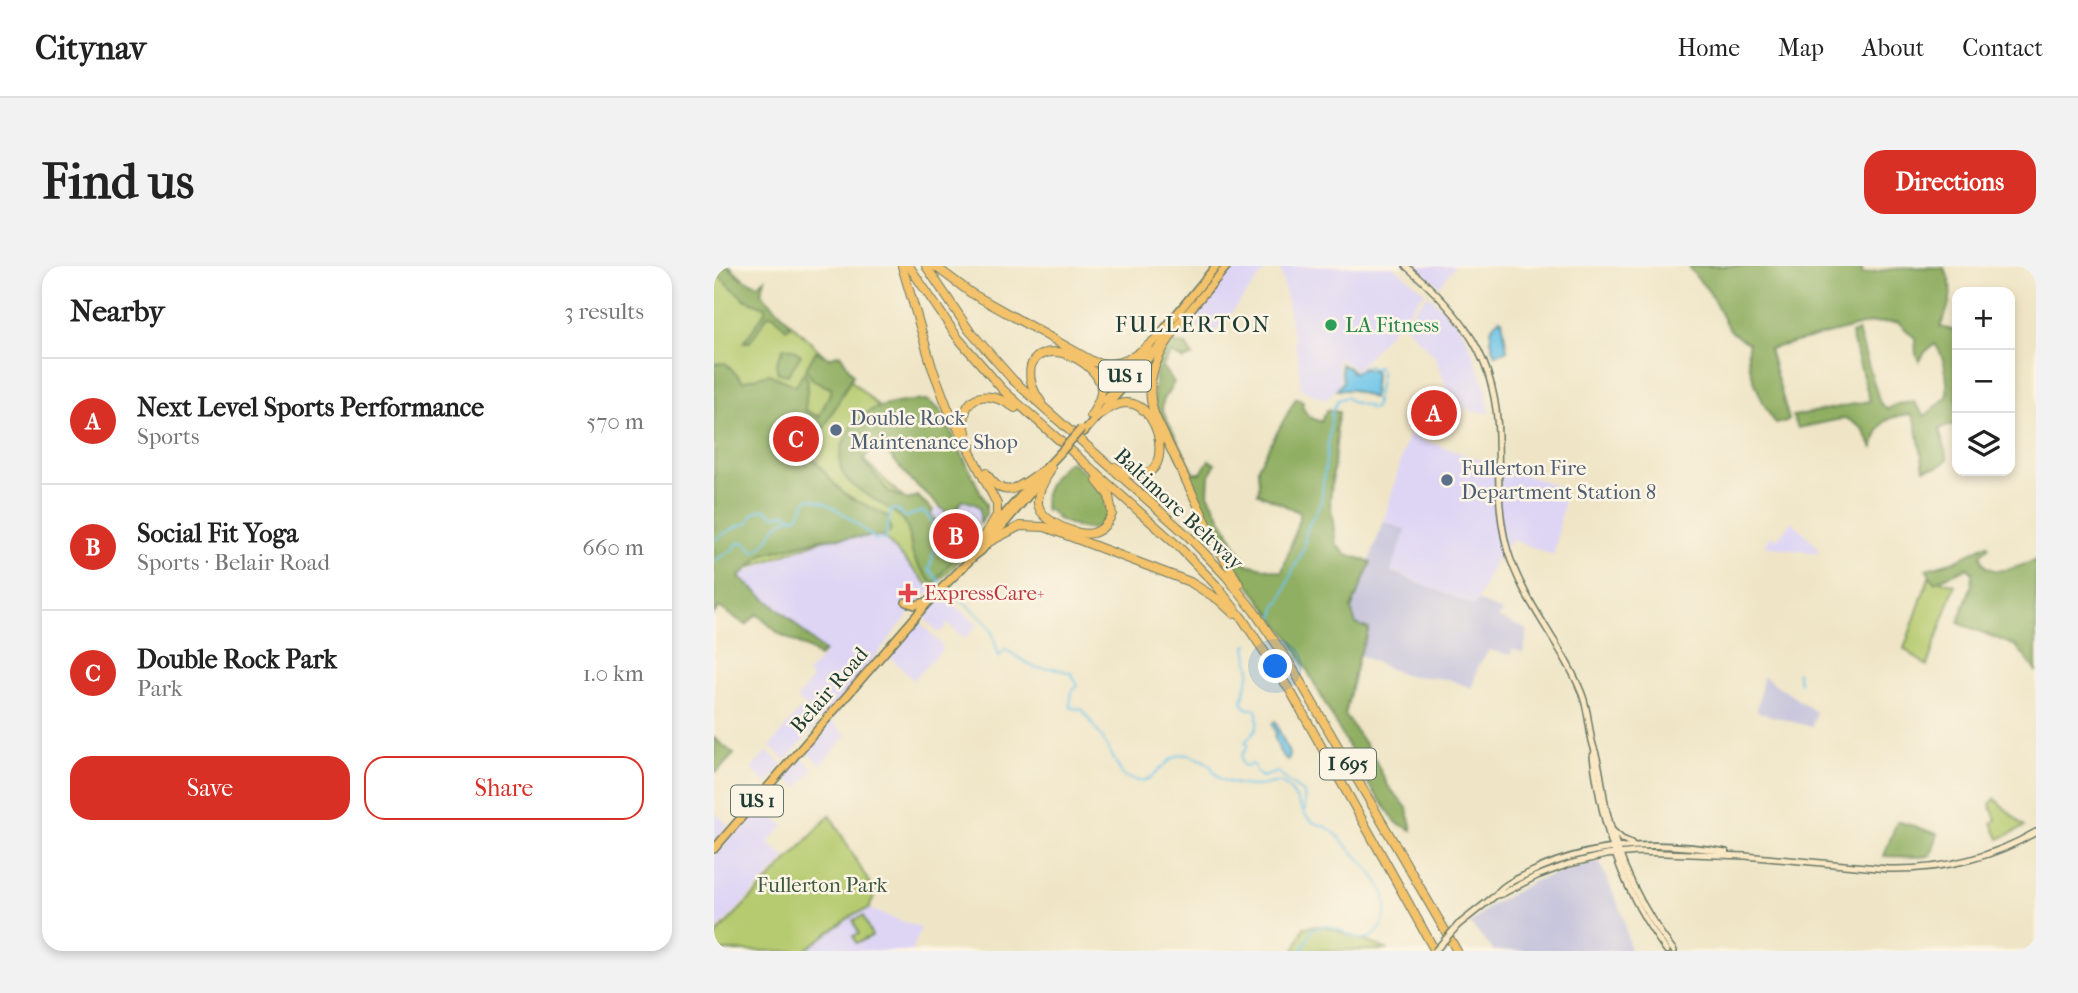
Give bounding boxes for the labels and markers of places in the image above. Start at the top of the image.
place label: LA Fitness [1345,313,1439,337]
marker: LA Fitness [1323,317,1339,333]
pin: A [1411,387,1457,439]
place label: Double Rock Maintenance Shop [850,406,1018,454]
pin: C [773,413,819,465]
marker: Double Rock Maintenance Shop [828,422,844,438]
place label: Fullerton Fire Department Station 8 [1461,456,1656,504]
marker: Fullerton Fire Department Station 8 [1439,472,1455,488]
pin: B [933,510,979,562]
place label: ExpressCare+ [924,581,1045,605]
marker: ExpressCare+ [898,583,918,603]

